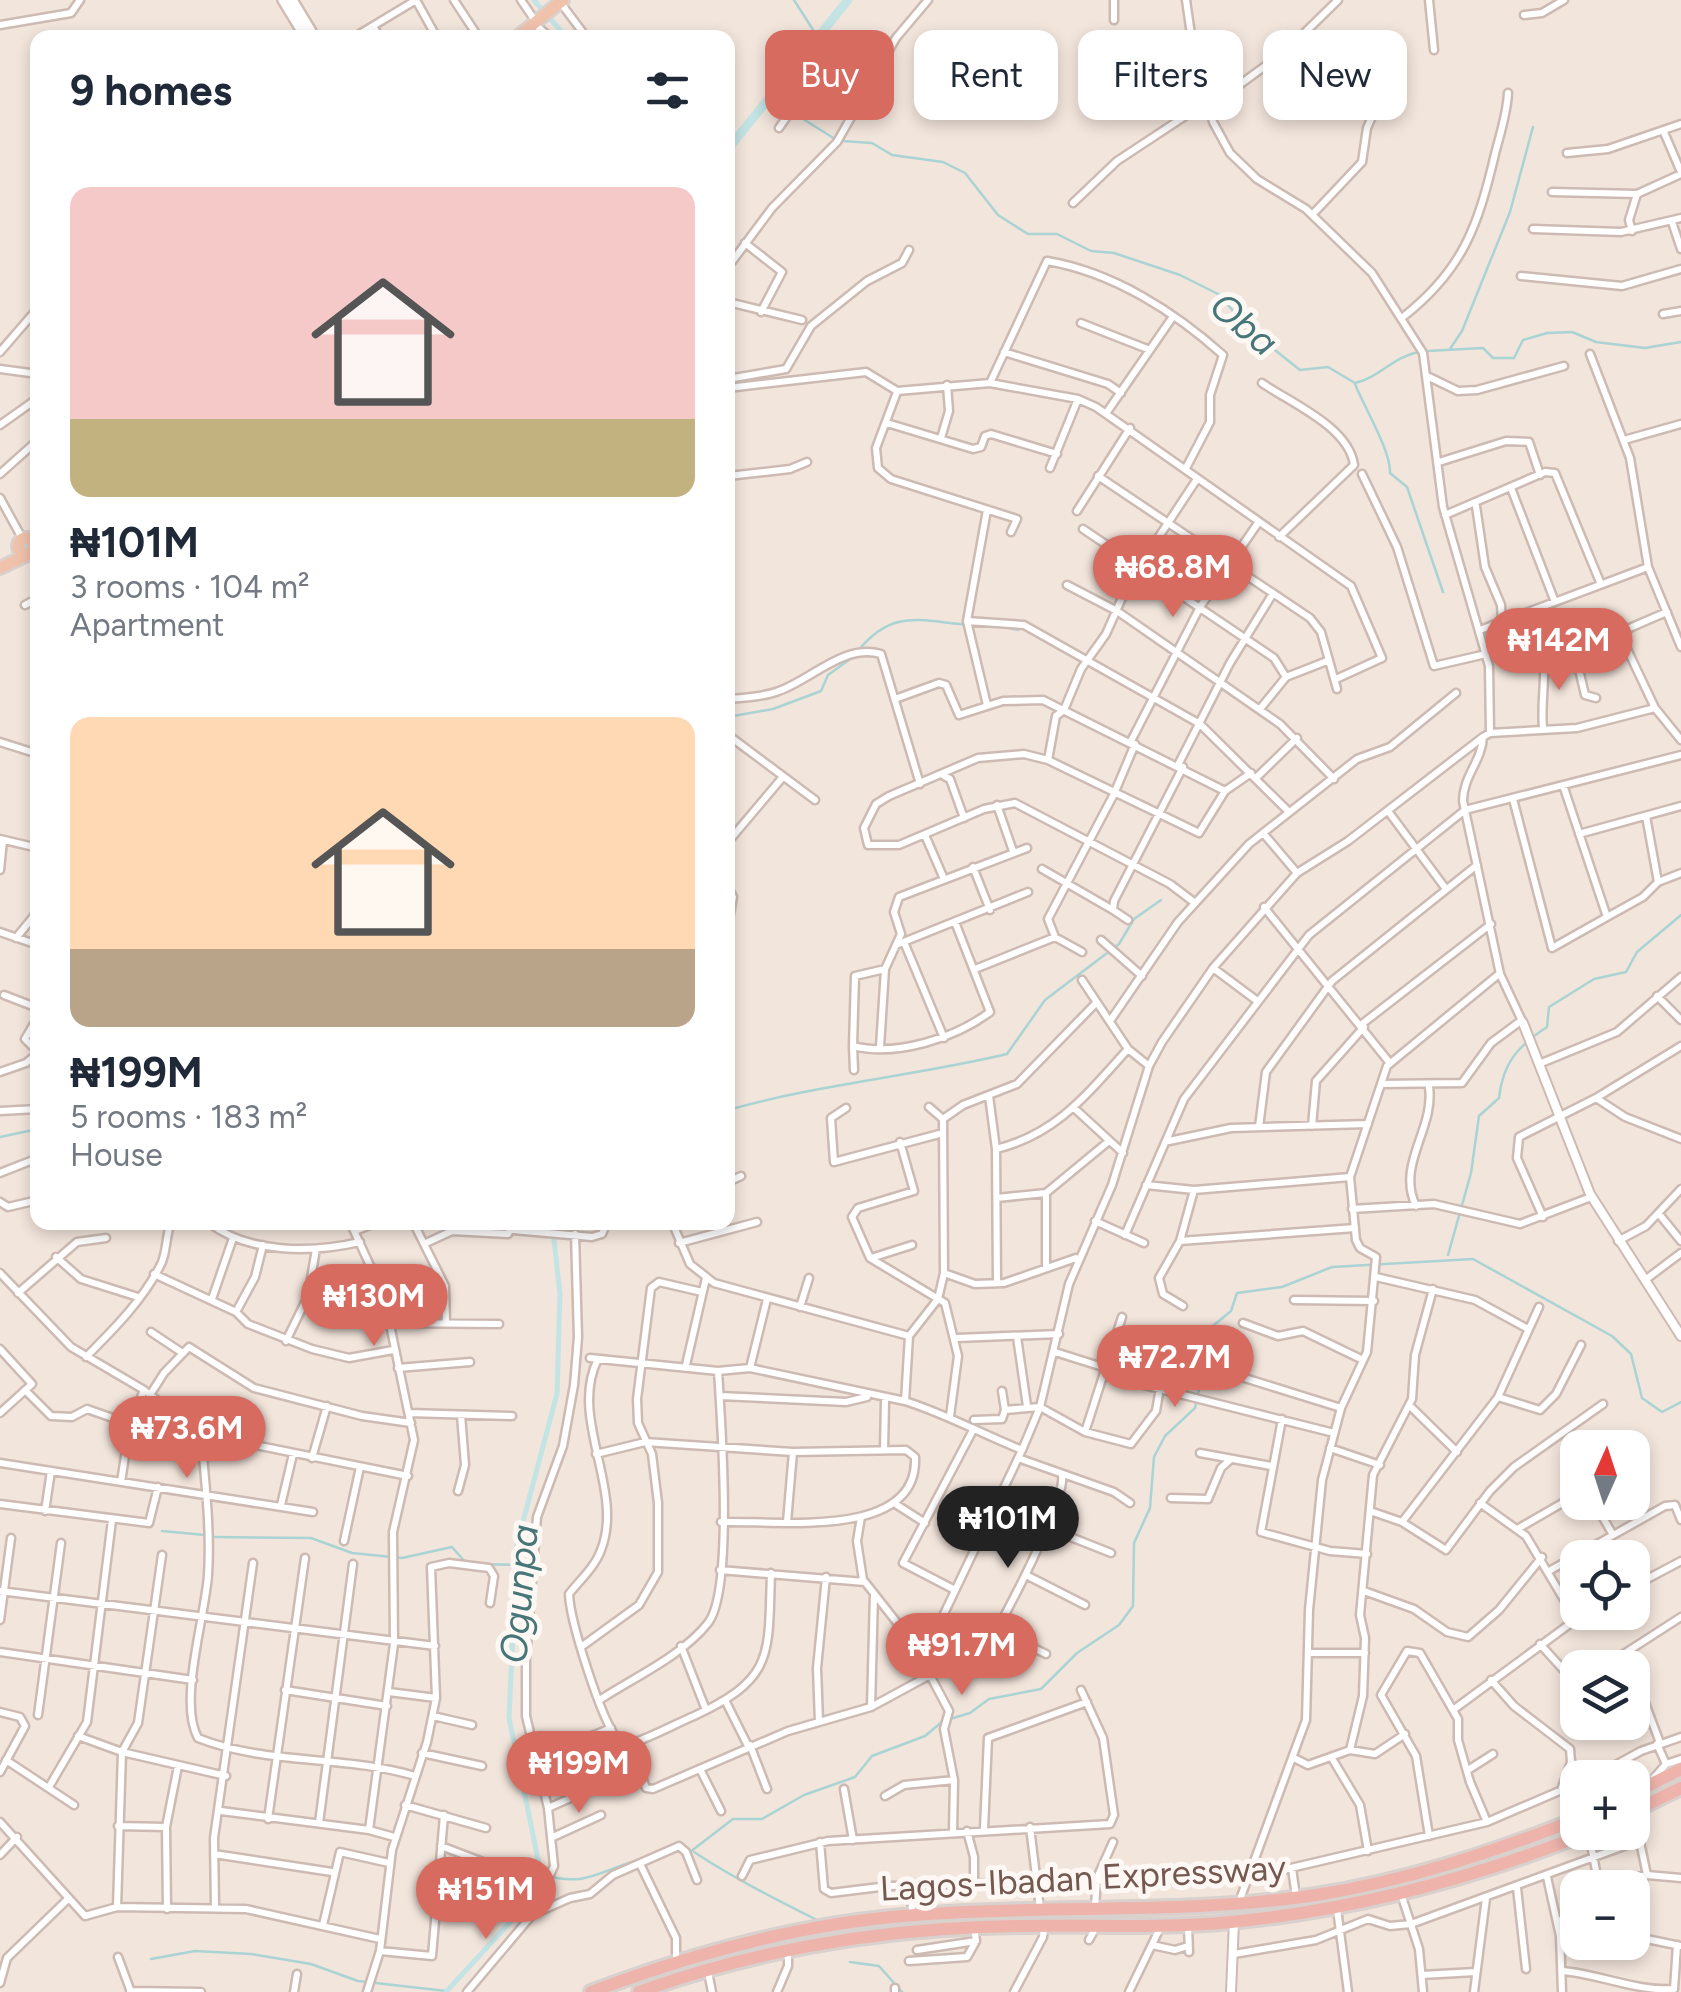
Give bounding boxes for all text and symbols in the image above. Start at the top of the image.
chip: Buy [765,30,894,120]
chip: Rent [914,30,1058,120]
chip: Filters [1078,30,1243,120]
chip: New [1263,30,1407,120]
icon: filters [640,63,695,118]
text: 9 homes [70,65,232,116]
icon: home [293,252,473,432]
water label: Oba [1201,283,1287,365]
text: ₦101M [70,517,199,568]
pin: ₦68.8M [1092,535,1254,620]
text: ₦68.8M [1115,548,1231,586]
text: 3 rooms · 104 m² [70,568,310,606]
text: Apartment [70,606,224,644]
pin: ₦142M [1489,608,1629,693]
text: ₦142M [1508,621,1610,659]
icon: home [293,782,473,962]
text: ₦199M [70,1047,203,1098]
text: 5 rooms · 183 m² [70,1098,307,1136]
text: House [70,1136,163,1174]
pin: ₦130M [304,1264,444,1349]
text: ₦130M [323,1277,425,1315]
pin: ₦72.7M [1094,1325,1256,1410]
text: ₦72.7M [1119,1338,1231,1376]
pin: ₦73.6M [106,1396,268,1481]
text: ₦73.6M [131,1409,243,1447]
north arrow [1560,1430,1650,1520]
map controls [1560,1430,1650,1960]
pin: ₦101M [938,1486,1078,1571]
text: ₦101M [959,1499,1057,1537]
water label: Ogunpa [490,1523,548,1665]
button: locate [1560,1540,1650,1630]
pin: ₦91.7M [881,1613,1043,1698]
text: ₦91.7M [908,1626,1016,1664]
button: layers [1560,1650,1650,1740]
pin: ₦199M [509,1731,649,1816]
text: ₦199M [528,1744,630,1782]
button: + [1560,1760,1650,1850]
street label: Lagos-Ibadan Expressway [879,1846,1288,1910]
pin: ₦151M [416,1857,556,1942]
text: ₦151M [438,1870,534,1908]
button: − [1560,1870,1650,1960]

